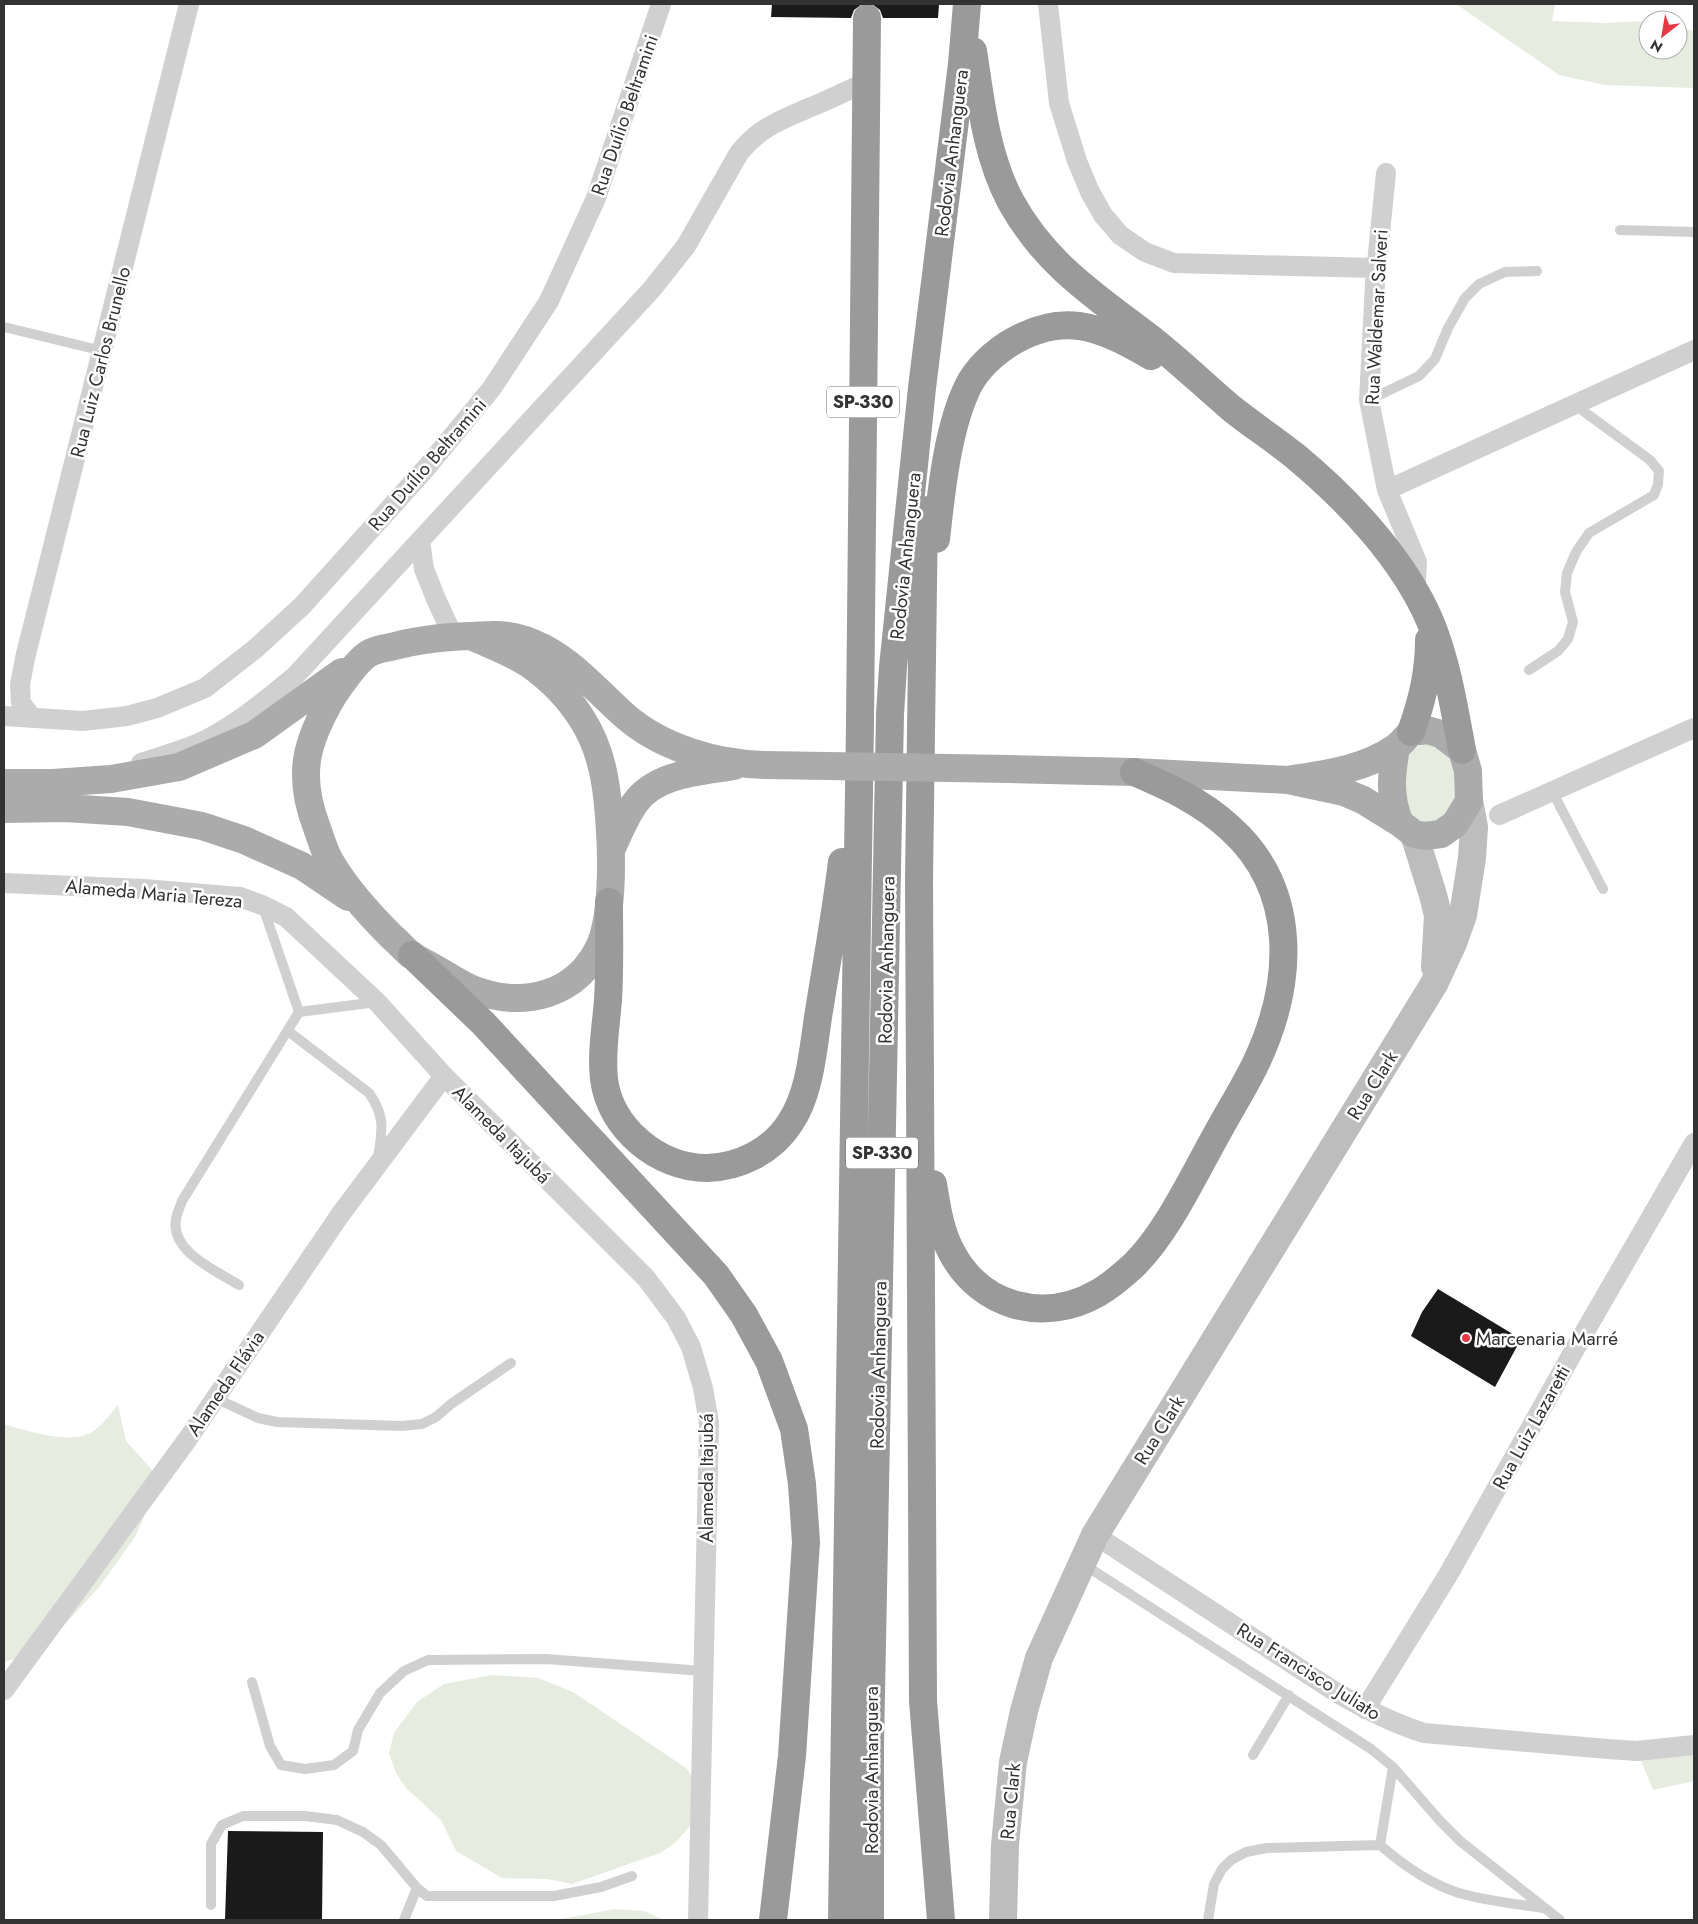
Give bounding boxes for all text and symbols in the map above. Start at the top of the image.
north arrow [1638,10,1688,60]
street label: Rua Duílio Beltramini [584,31,665,199]
text: N [1646,35,1666,58]
street label: Rodovia Anhanguera [928,68,975,238]
street label: Rua Waldemar Salveri [1358,228,1395,406]
street label: Rua Luiz Carlos Brunello [64,264,137,460]
road number: SP-330 [827,387,899,418]
street label: Rua Duílio Beltramini [362,392,493,537]
street label: Rodovia Anhanguera [883,471,928,641]
street label: Alameda Maria Tereza [64,872,244,915]
street label: Rodovia Anhanguera [872,876,901,1044]
street label: Rua Clark [1341,1045,1405,1125]
street label: Alameda Itajubá [446,1079,557,1190]
road number: SP-330 [846,1138,918,1168]
street label: Rodovia Anhanguera [864,1281,893,1449]
street label: Alameda Flávia [180,1325,271,1441]
place label: Marcenaria Marré [1476,1325,1618,1352]
marker: Marcenaria Marré [1460,1332,1472,1344]
street label: Rua Luiz Lazaretti [1486,1360,1577,1494]
street label: Rua Clark [1128,1390,1192,1470]
street label: Alameda Itajubá [693,1413,720,1543]
street label: Rua Francisco Juliato [1232,1616,1386,1727]
street label: Rodovia Anhanguera [858,1686,885,1854]
street label: Rua Clark [994,1761,1027,1841]

